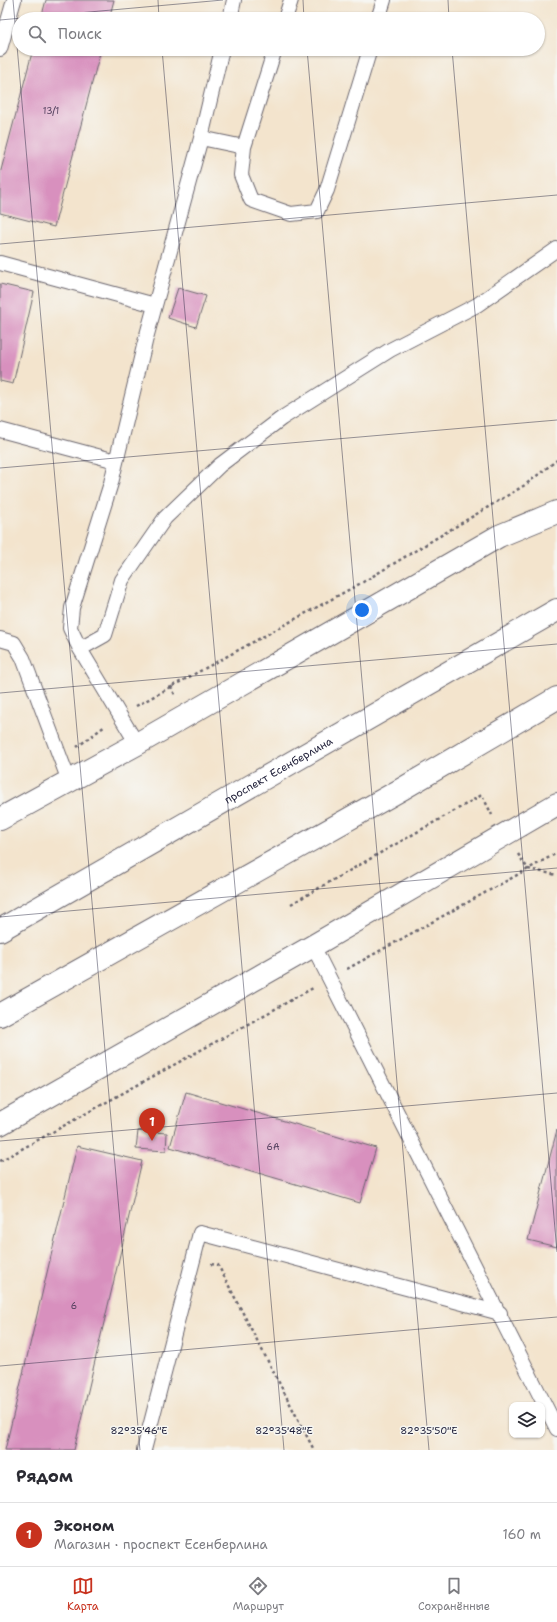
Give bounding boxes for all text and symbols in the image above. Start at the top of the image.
search box [12,12,545,56]
icon: search [26,23,48,45]
text: Поиск [58,24,102,44]
house number: 13/1 [43,105,59,117]
your location [352,600,372,620]
street label: проспект Есенберлина [222,733,336,808]
pin: 1 [139,1108,165,1141]
house number: 6А [267,1141,280,1153]
house number: 6 [71,1300,77,1312]
map controls [509,1402,545,1438]
button: layers [509,1402,545,1438]
text: 82°35'46"E [111,1424,167,1437]
text: 82°35'48"E [255,1424,313,1437]
text: 82°35'50"E [400,1424,458,1437]
text: Рядом [16,1465,73,1487]
text: Эконом [54,1516,114,1536]
text: 1 [26,1526,32,1543]
text: 160 m [503,1526,541,1543]
text: Магазин · проспект Есенберлина [54,1536,268,1553]
tab: Карта [67,1575,99,1614]
tab: Маршрут [233,1575,284,1614]
tab: Сохранённые [418,1575,490,1614]

